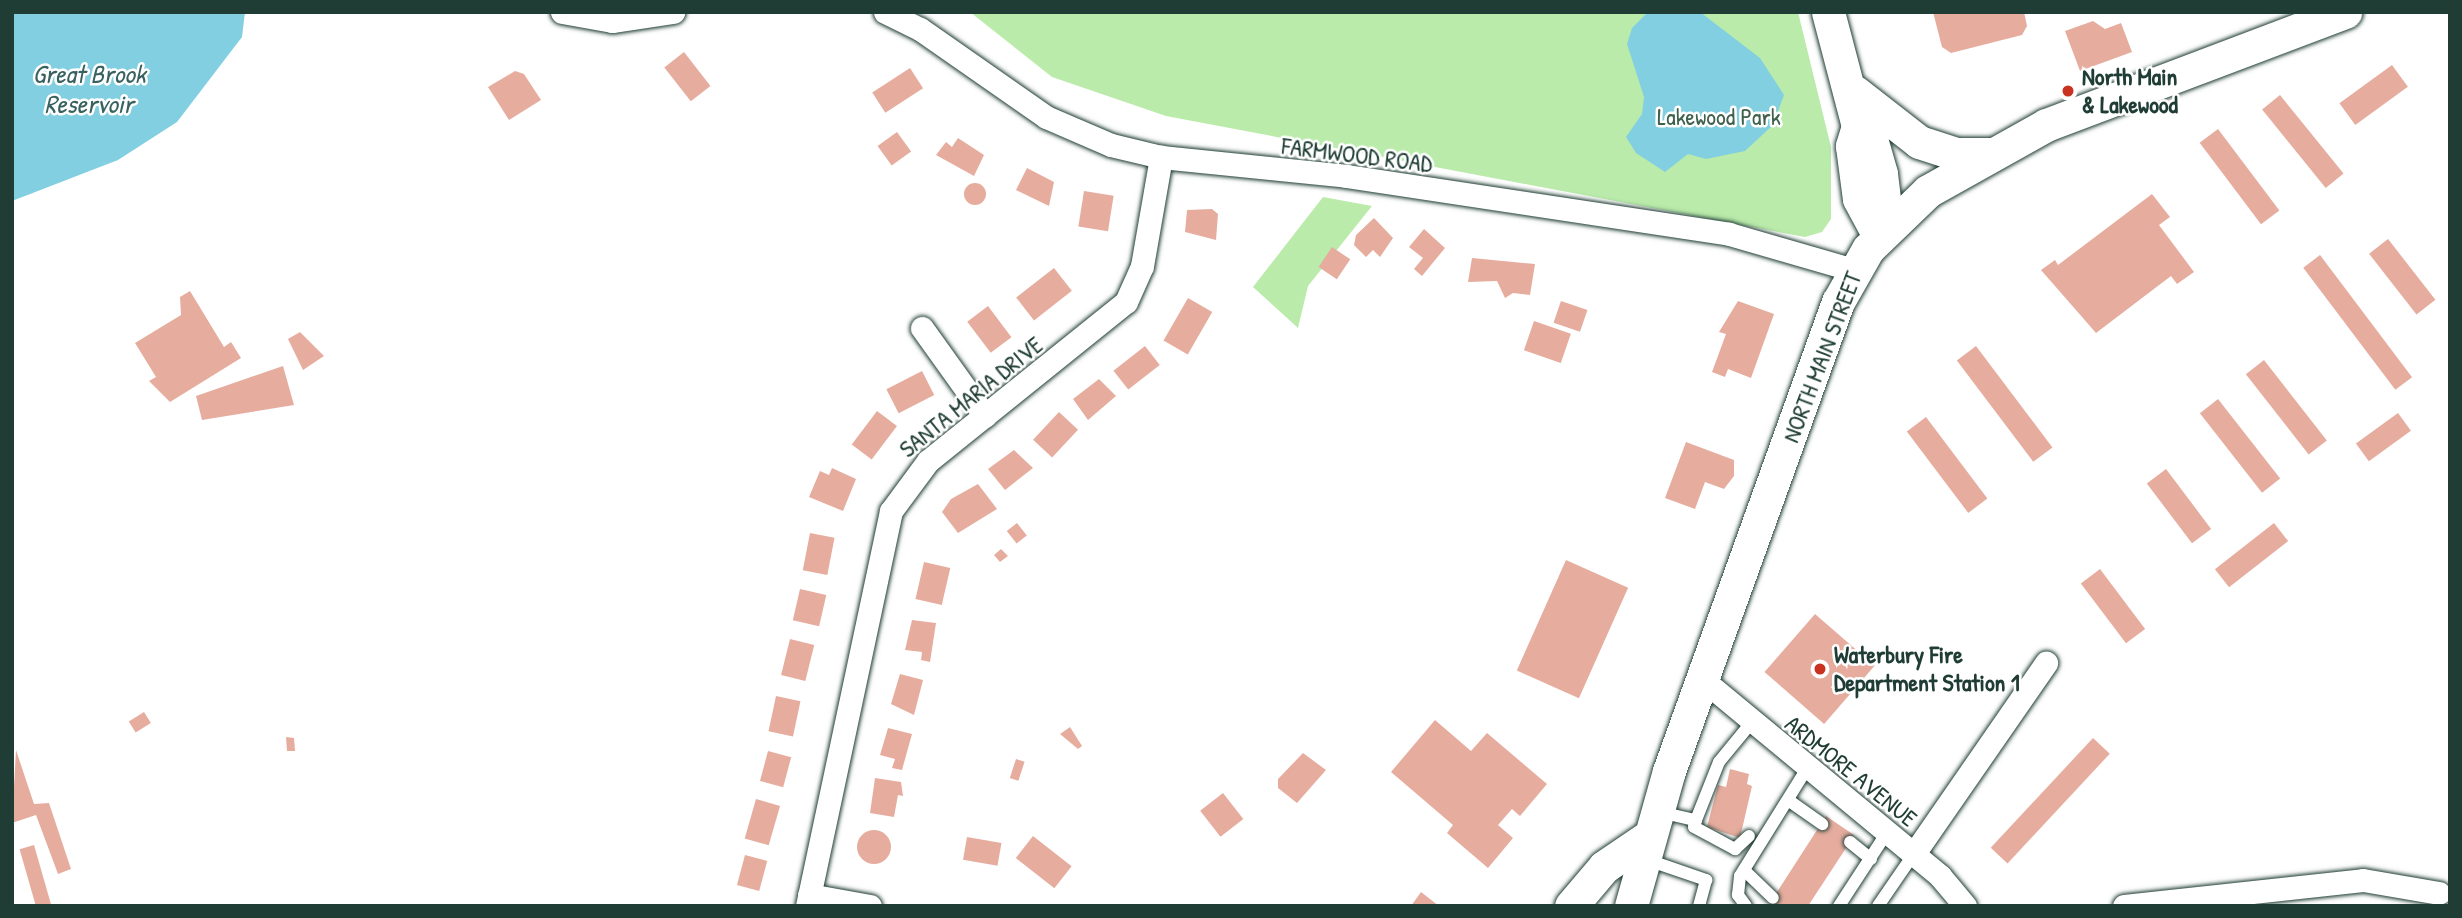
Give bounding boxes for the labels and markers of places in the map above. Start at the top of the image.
place label: North Main & Lakewood [2082,63,2178,119]
marker: North Main & Lakewood [2060,83,2076,99]
place label: Waterbury Fire Department Station 1 [1834,641,2020,697]
marker: Waterbury Fire Department Station 1 [1812,661,1828,677]

